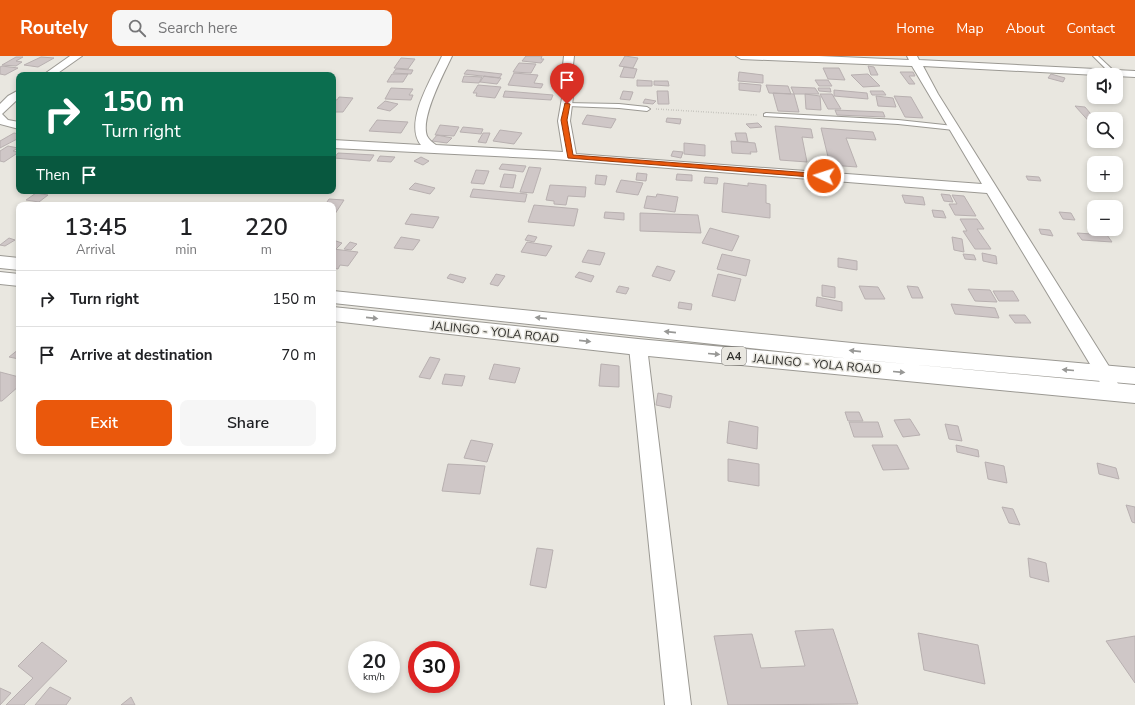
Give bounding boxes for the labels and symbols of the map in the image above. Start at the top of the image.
pin [550,63,584,104]
position arrow [803,155,845,197]
one-way arrow [366,315,378,322]
one-way arrow [535,315,547,322]
street label: JALINGO - YOLA ROAD [429,317,560,347]
one-way arrow [664,329,676,335]
one-way arrow [579,338,591,345]
road number: A4 [722,347,746,365]
one-way arrow [849,348,861,355]
street label: JALINGO - YOLA ROAD [751,350,882,378]
one-way arrow [708,351,720,358]
one-way arrow [1062,366,1074,373]
one-way arrow [893,369,905,375]
speed limit sign: 30 [408,641,460,693]

